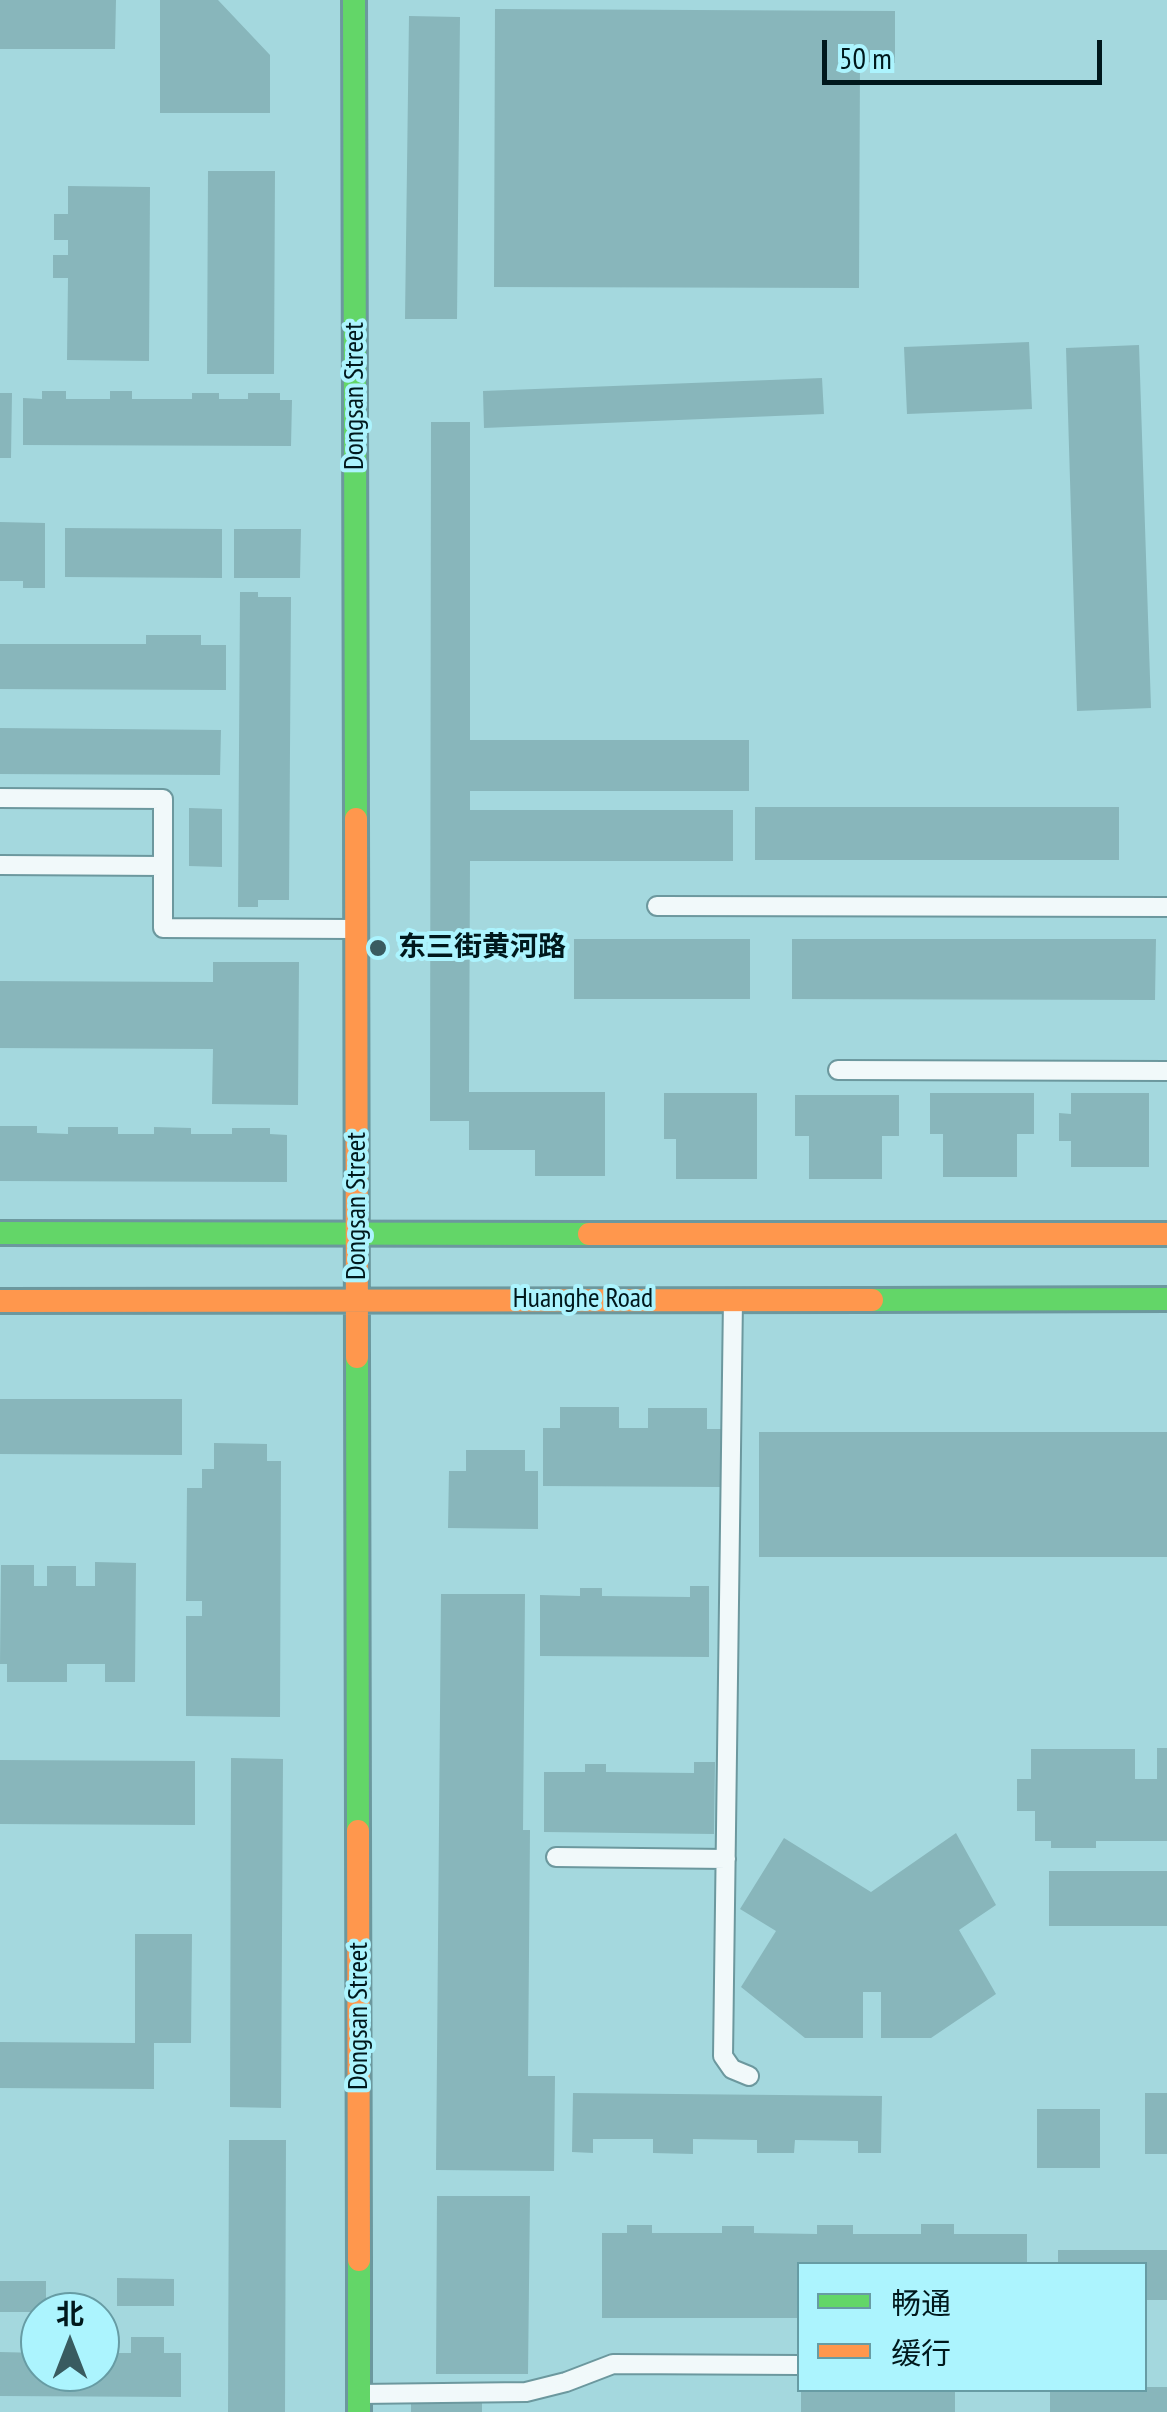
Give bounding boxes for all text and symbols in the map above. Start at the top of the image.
scale bar [827,20,1107,82]
text: 50 m [839,38,892,77]
street label: Dongsan Street [338,322,372,470]
place label: 东三街黄河路 [398,931,566,965]
marker: 东三街黄河路 [367,937,389,959]
street label: Dongsan Street [340,1132,374,1280]
street label: Huanghe Road [513,1282,653,1316]
street label: Dongsan Street [342,1942,376,2090]
legend [797,2262,1147,2392]
text: 畅通 [891,2283,951,2322]
north arrow [20,2292,120,2392]
text: 北 [56,2295,84,2332]
text: 缓行 [891,2333,951,2372]

